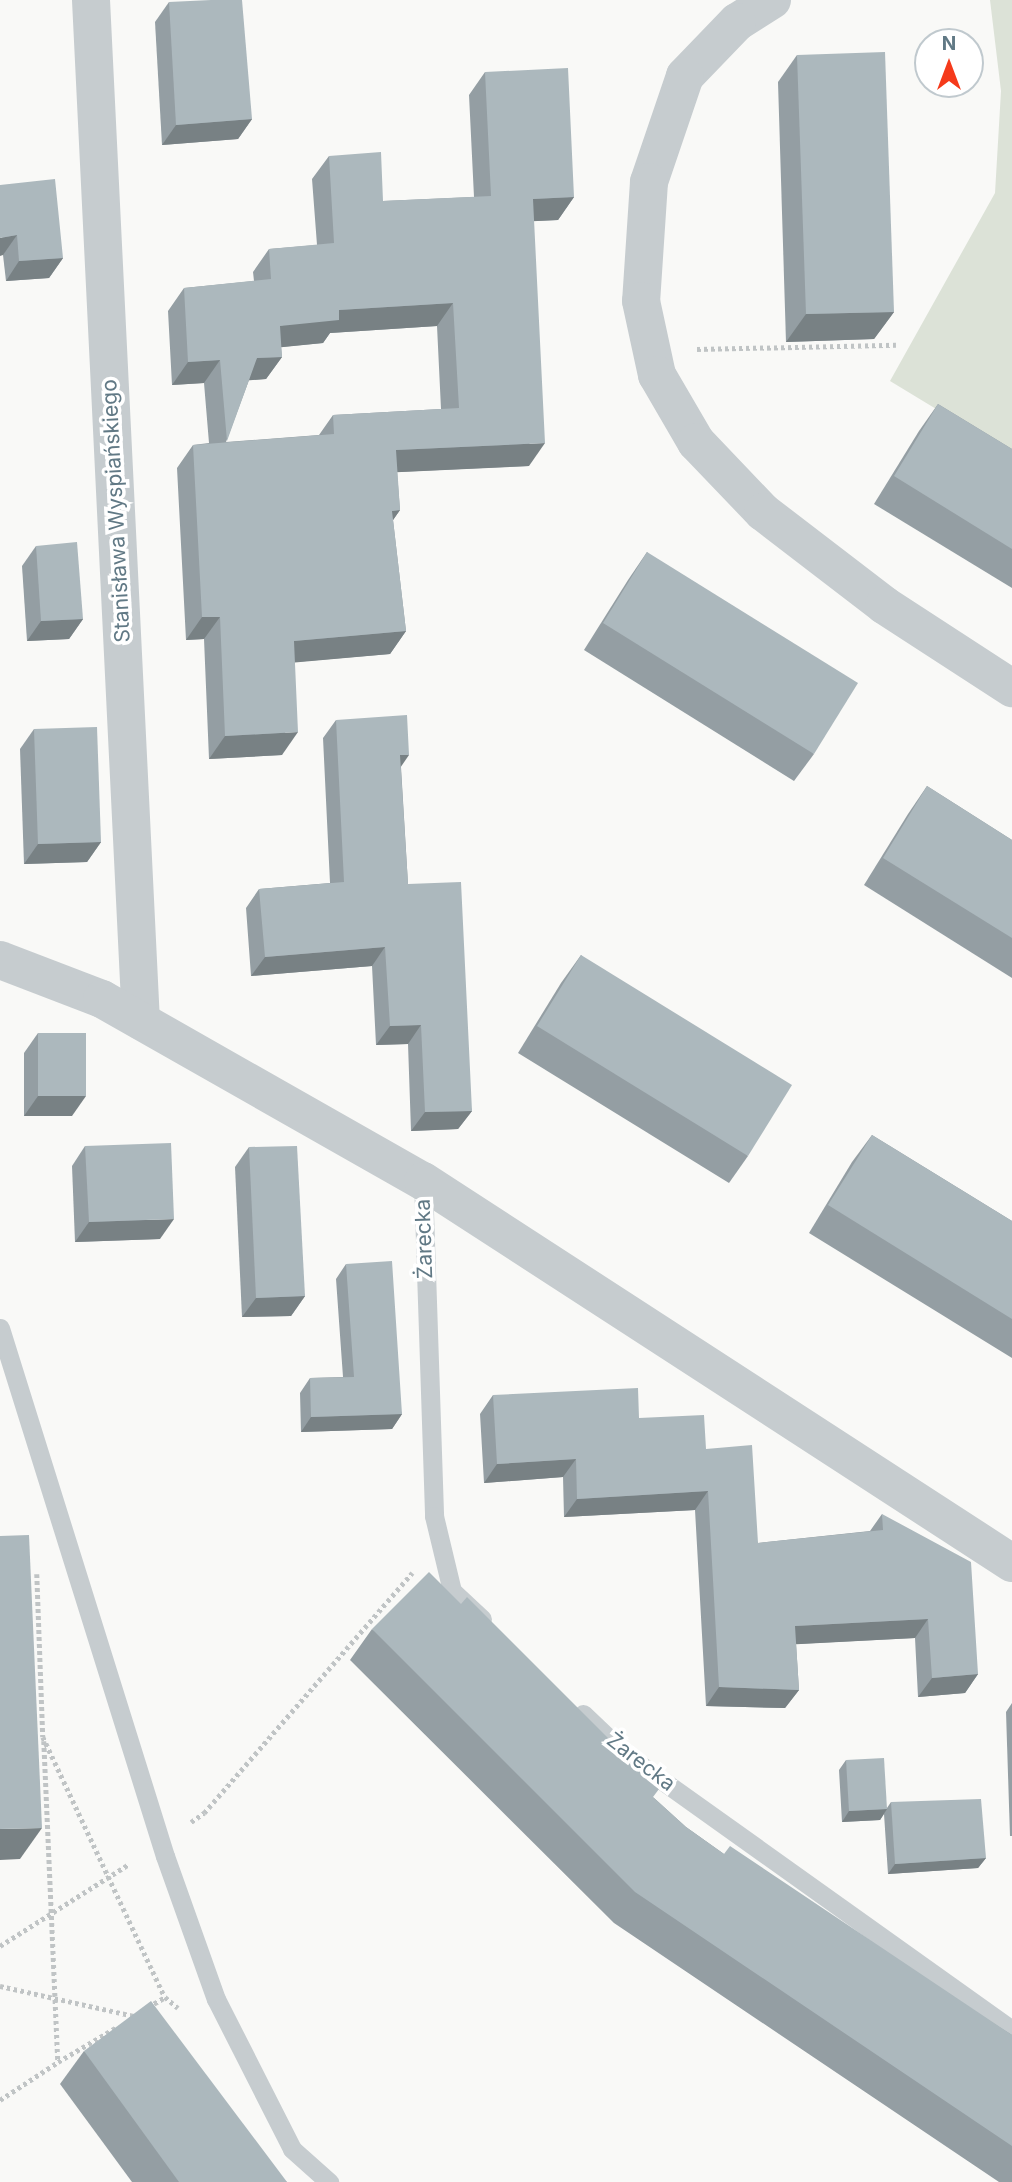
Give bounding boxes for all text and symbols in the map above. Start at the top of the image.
north arrow [914,28,984,98]
text: N [942,32,956,55]
street label: Stanisława Wyspiańskiego [97,379,135,643]
street label: Żarecka [410,1199,438,1279]
street label: Żarecka [602,1727,680,1797]

